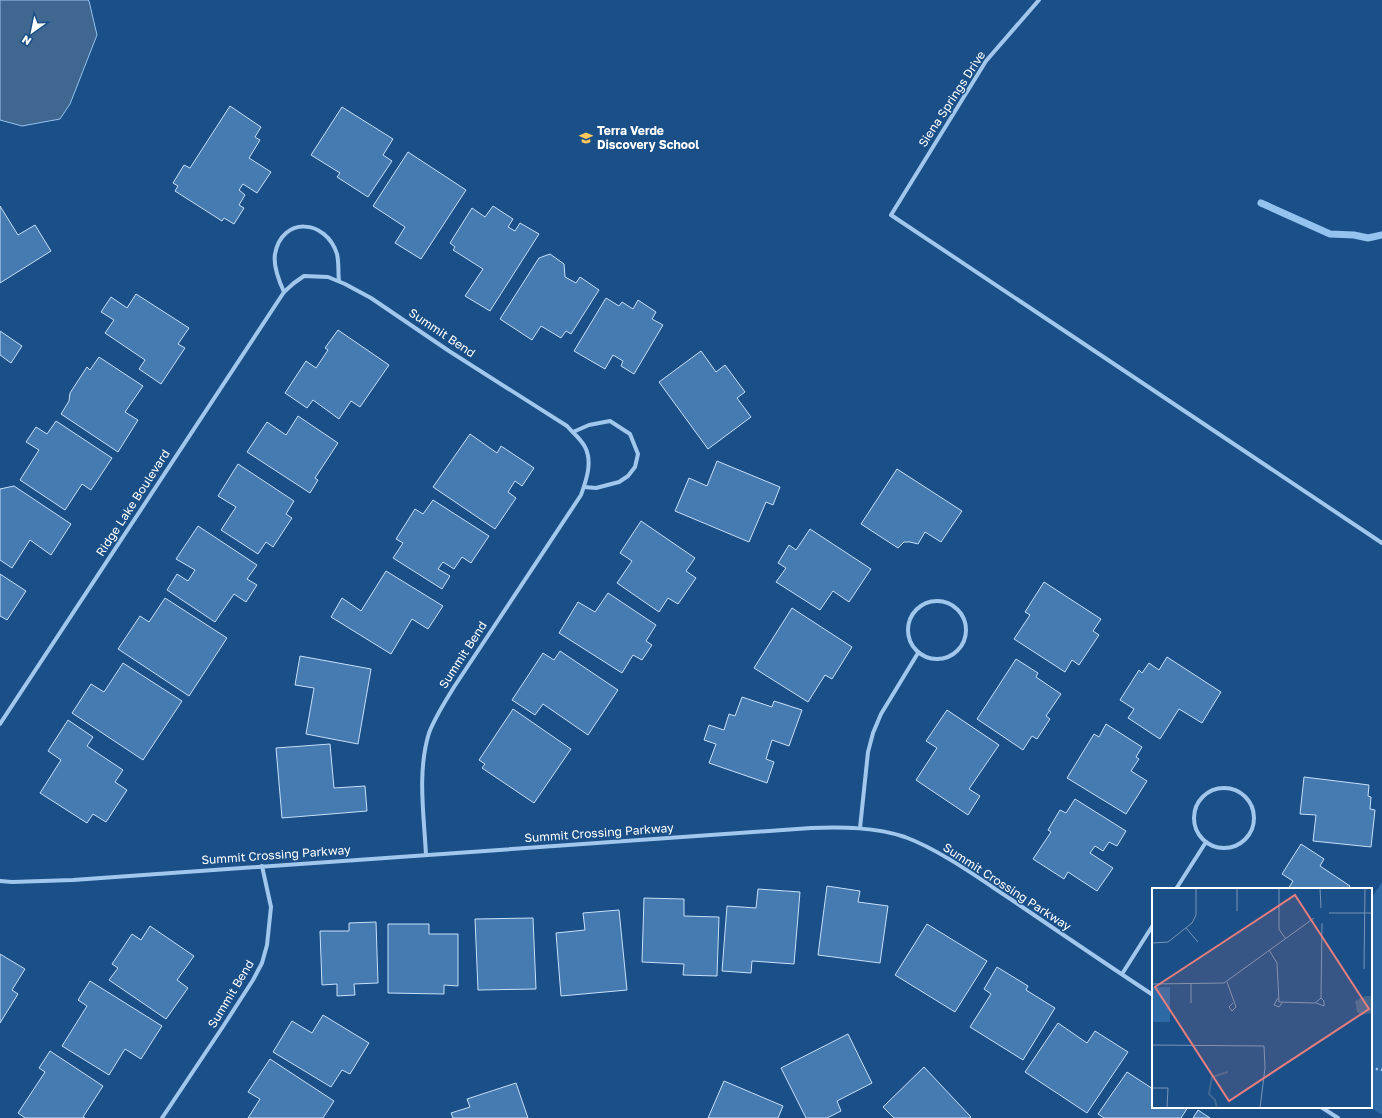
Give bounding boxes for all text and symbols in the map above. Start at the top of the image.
north arrow [12,12,52,52]
text: N [19,33,33,49]
street label: Siena Springs Drive [915,48,988,150]
place label: Terra Verde Discovery School [597,123,699,152]
school or university icon: Terra Verde Discovery School [578,130,594,146]
street label: Summit Bend [406,305,478,360]
street label: Ridge Lake Boulevard [92,446,173,559]
street label: Summit Bend [435,618,490,691]
street label: Summit Crossing Parkway [524,820,674,845]
street label: Summit Crossing Parkway [940,840,1074,934]
street label: Summit Crossing Parkway [201,842,351,867]
inset map [1152,888,1372,1108]
street label: Summit Bend [204,957,257,1031]

